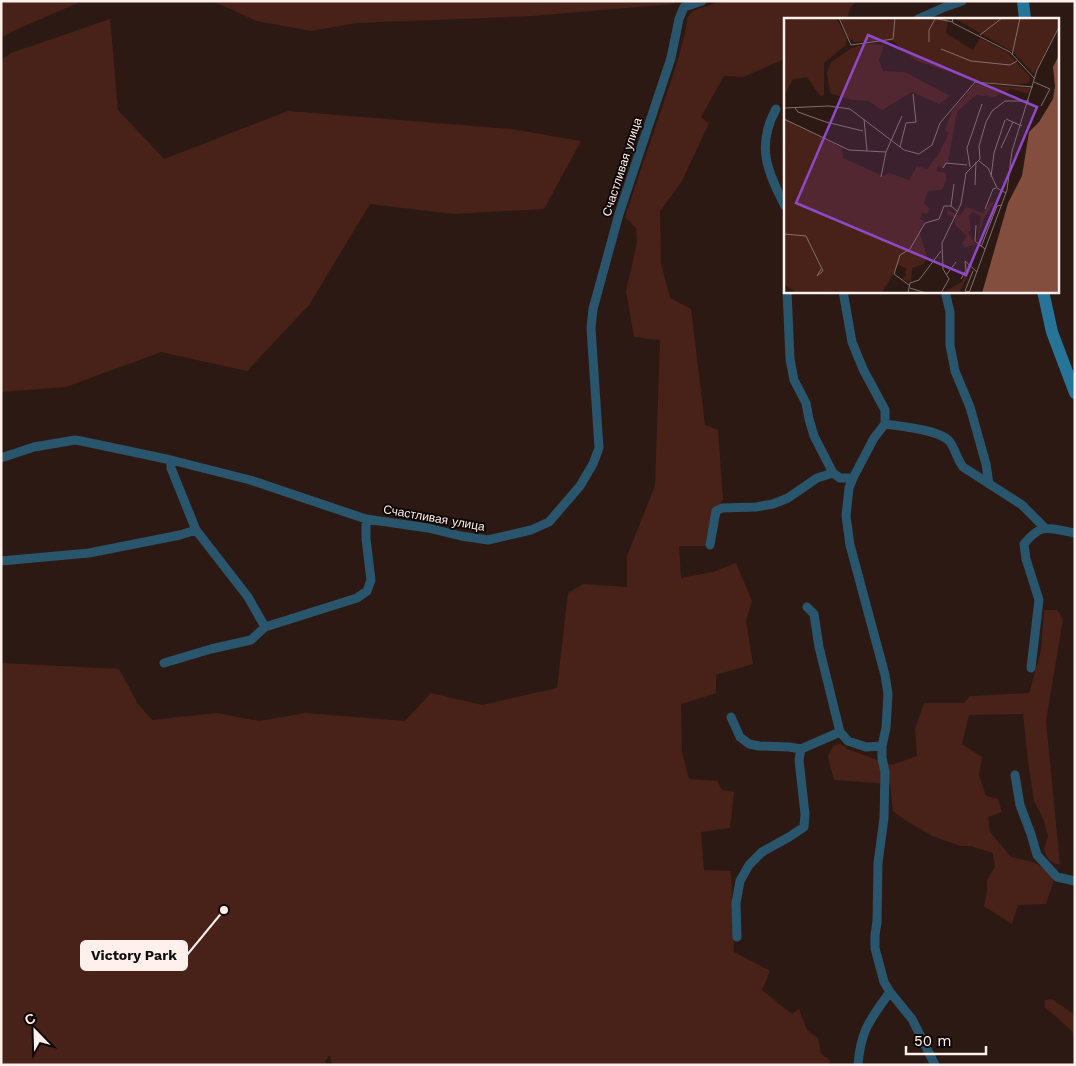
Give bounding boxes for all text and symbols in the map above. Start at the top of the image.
inset map [784,18,1058,292]
street label: Счастливая улица [599,116,645,218]
street label: Счастливая улица [382,502,486,534]
callout: Victory Park [81,941,187,970]
text: Victory Park [91,947,177,963]
north arrow [10,1006,60,1056]
text: С [22,1010,38,1028]
scale bar [906,1024,986,1056]
text: 50 m [914,1032,951,1050]

